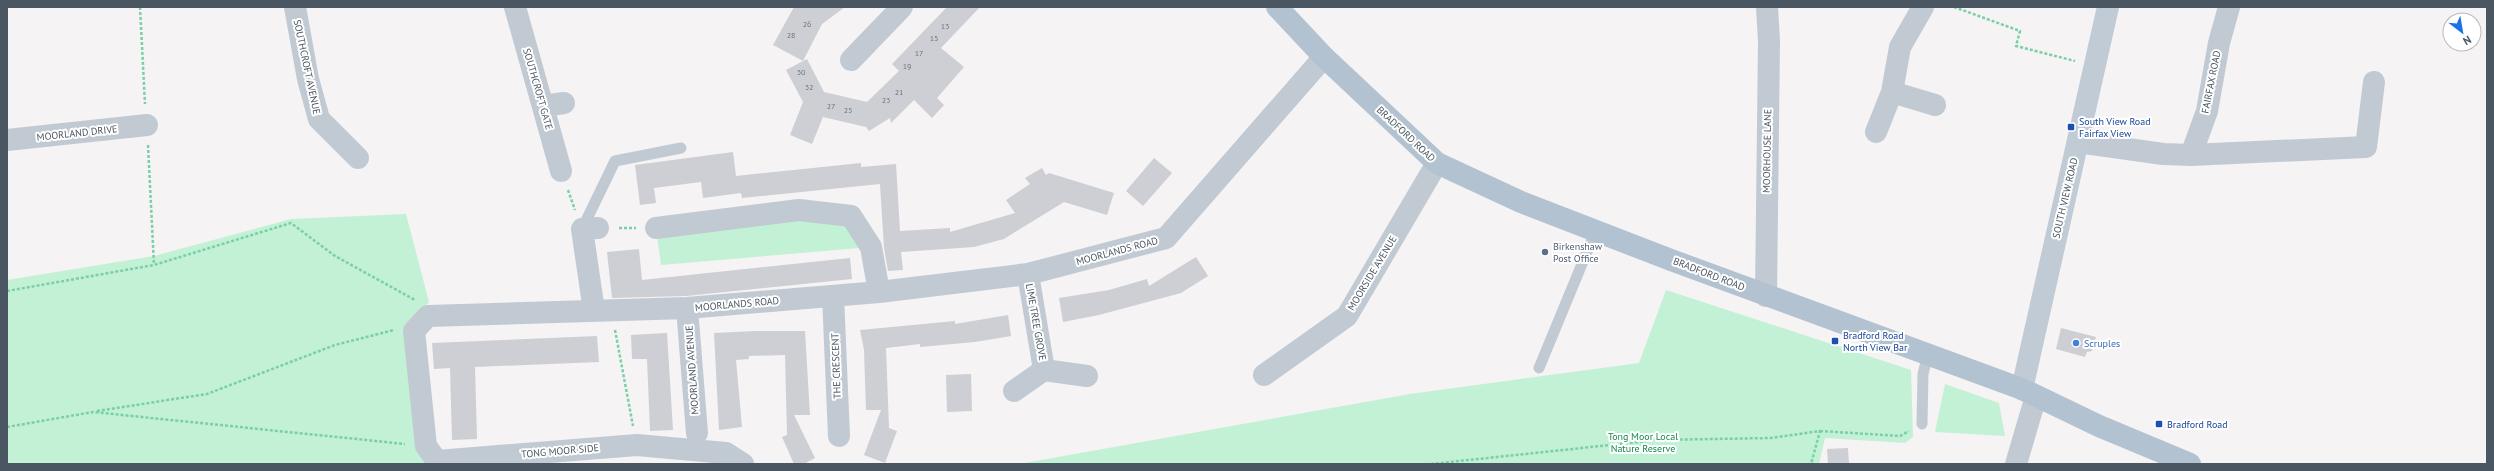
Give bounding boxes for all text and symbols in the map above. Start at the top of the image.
north arrow [2442,12,2482,52]
street label: SOUTHCROFT AVENUE [291,18,323,116]
house number: 26 [803,19,811,29]
house number: 13 [941,21,949,31]
house number: 28 [787,30,795,40]
house number: 15 [930,33,938,43]
text: N [2460,33,2474,48]
street label: SOUTHCROFT GATE [520,47,556,131]
house number: 17 [915,48,923,58]
street label: FAIRFAX ROAD [2199,50,2223,114]
house number: 19 [903,61,911,71]
house number: 30 [797,67,806,77]
house number: 32 [805,82,813,92]
house number: 21 [895,87,903,97]
house number: 23 [882,95,890,105]
house number: 27 [827,101,835,111]
street label: BRADFORD ROAD [1374,103,1438,165]
house number: 25 [844,105,852,115]
street label: MOORHOUSE LANE [1760,109,1774,193]
place label: South View Road Fairfax View [2079,115,2151,140]
street label: MOORLAND DRIVE [36,122,118,144]
marker: South View Road Fairfax View [2066,122,2076,132]
street label: SOUTH VIEW ROAD [2049,156,2081,240]
street label: MOORSIDE AVENUE [1345,233,1399,313]
street label: MOORLANDS ROAD [1075,234,1159,268]
place label: Birkenshaw Post Office [1553,240,1603,265]
marker: Birkenshaw Post Office [1540,247,1550,257]
street label: BRADFORD ROAD [1671,254,1747,294]
street label: LIME TREE GROVE [1023,283,1049,361]
street label: MOORLANDS ROAD [694,294,780,314]
street label: MOORLAND AVENUE [682,325,702,415]
place label: Bradford Road North View Bar [1843,329,1908,354]
street label: THE CRESCENT [828,332,844,399]
marker: Bradford Road North View Bar [1830,336,1840,346]
place label: Scruples [2084,337,2120,350]
marker: Scruples [2071,338,2081,348]
place label: Bradford Road [2167,418,2228,431]
marker: Bradford Road [2154,419,2164,429]
park label: Tong Moor Local Nature Reserve [1608,430,1678,455]
street label: TONG MOOR SIDE [521,441,599,461]

